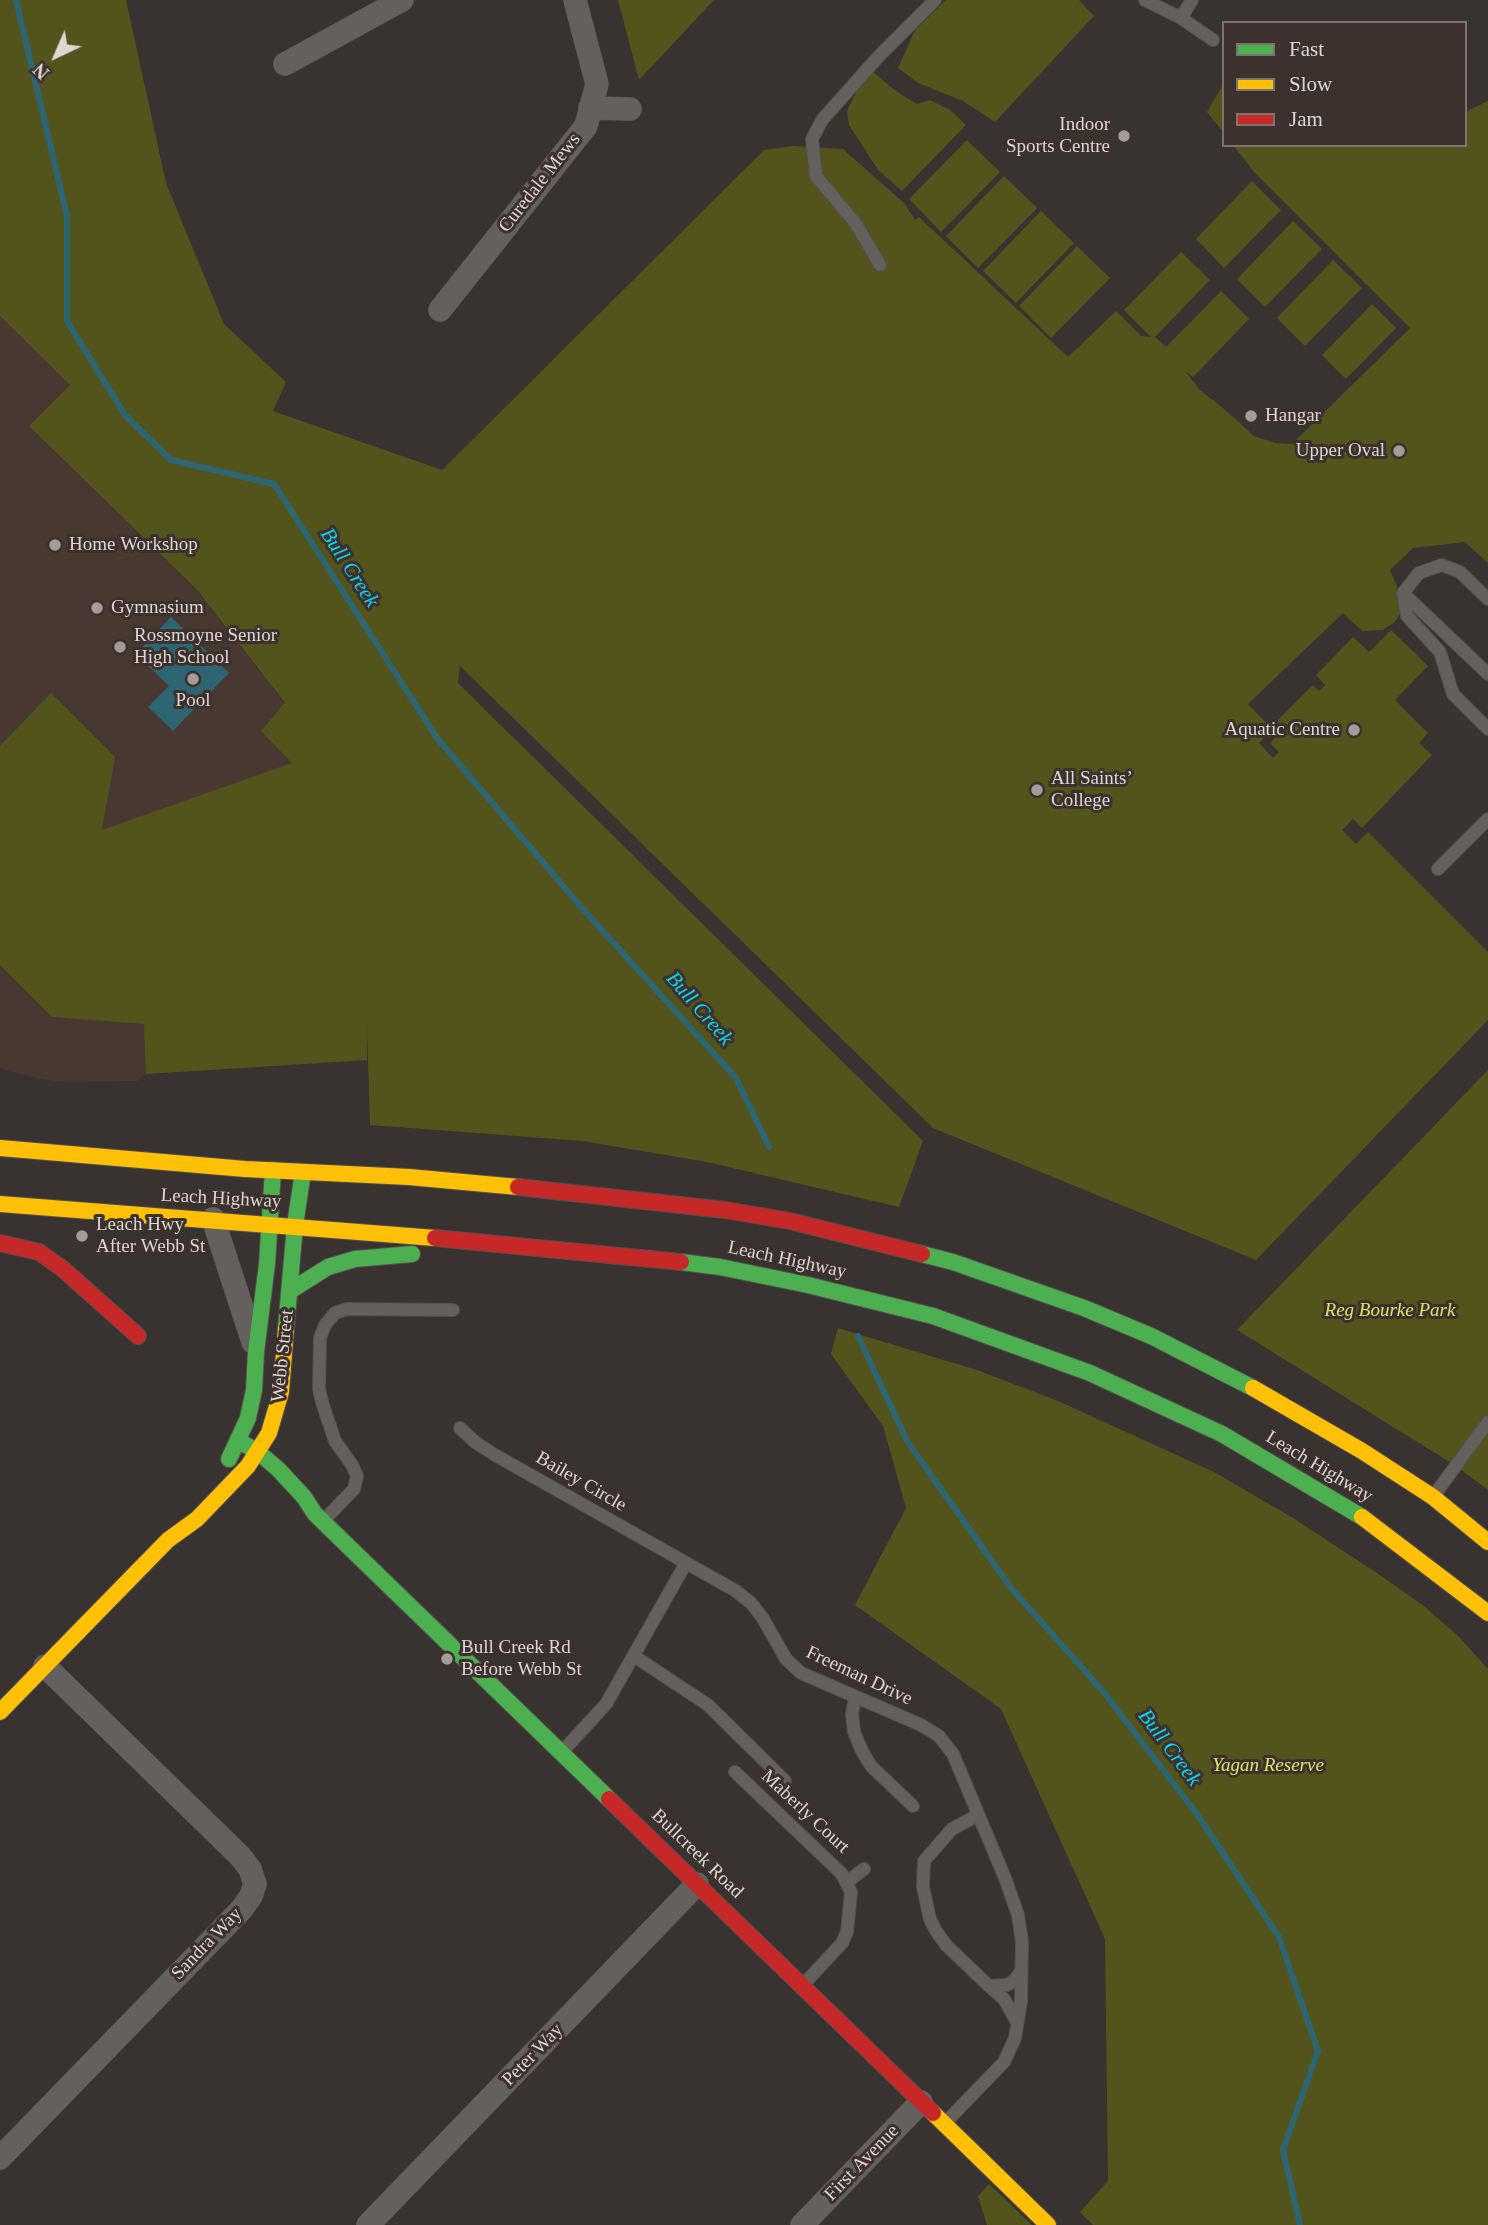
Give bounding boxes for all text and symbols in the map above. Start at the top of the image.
north arrow [21,21,91,91]
legend [1222,21,1467,147]
text: Fast [1289,37,1324,61]
text: N [29,59,53,84]
text: Slow [1289,72,1332,96]
text: Jam [1289,107,1323,131]
place label: Indoor Sports Centre [1006,114,1110,158]
marker: Indoor Sports Centre [1116,128,1132,144]
street label: Curedale Mews [494,129,586,237]
place label: Hangar [1265,405,1321,427]
marker: Hangar [1243,408,1259,424]
place label: Upper Oval [1296,440,1385,462]
marker: Upper Oval [1391,443,1407,459]
water label: Bull Creek [314,524,384,612]
place label: Home Workshop [69,534,198,556]
marker: Home Workshop [47,537,63,553]
place label: Gymnasium [111,597,204,619]
marker: Gymnasium [89,600,105,616]
place label: Rossmoyne Senior High School [134,625,277,669]
marker: Rossmoyne Senior High School [112,639,128,655]
marker: Pool [185,671,201,687]
place label: Pool [176,690,210,712]
place label: Aquatic Centre [1224,719,1340,741]
marker: Aquatic Centre [1346,722,1362,738]
place label: All Saints’ College [1051,768,1133,812]
marker: All Saints’ College [1029,782,1045,798]
water label: Bull Creek [660,967,738,1051]
street label: Leach Highway [160,1184,282,1214]
place label: Leach Hwy After Webb St [96,1214,205,1258]
marker: Leach Hwy After Webb St [74,1228,90,1244]
street label: Leach Highway [726,1236,848,1284]
park label: Reg Bourke Park [1325,1300,1455,1322]
street label: Webb Street [267,1309,299,1403]
street label: Leach Highway [1261,1426,1377,1508]
street label: Bailey Circle [532,1447,630,1517]
place label: Bull Creek Rd Before Webb St [461,1637,582,1681]
street label: Freeman Drive [802,1641,916,1711]
marker: Bull Creek Rd Before Webb St [439,1651,455,1667]
water label: Bull Creek [1132,1705,1206,1791]
park label: Yagan Reserve [1212,1755,1324,1777]
street label: Maberly Court [756,1765,854,1859]
street label: Bullcreek Road [646,1805,748,1903]
street label: Sandra Way [167,1903,247,1985]
street label: Peter Way [498,2019,568,2091]
street label: First Avenue [820,2120,904,2206]

